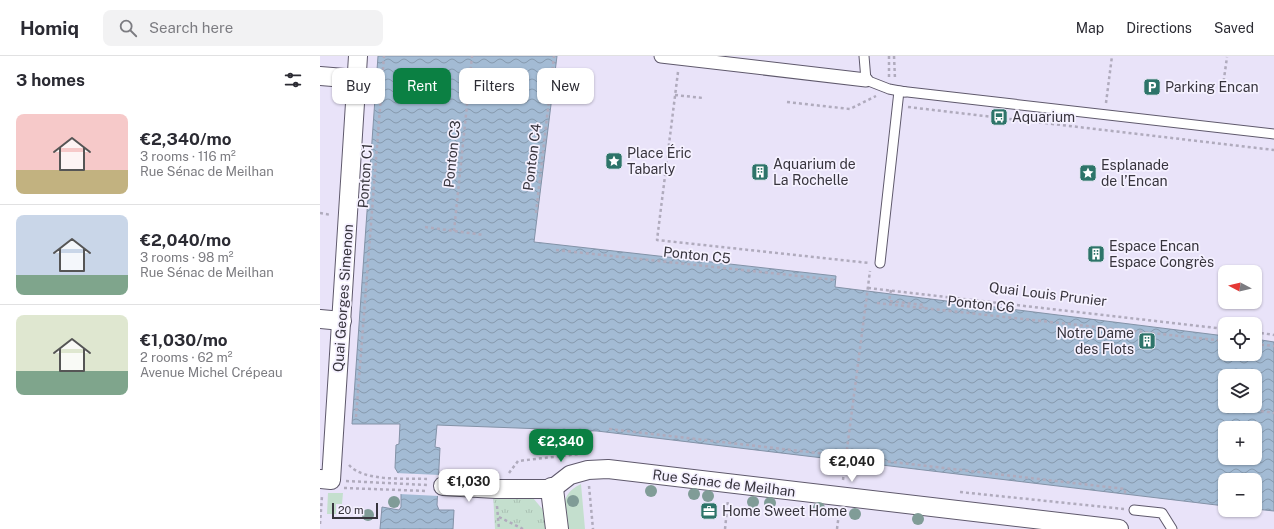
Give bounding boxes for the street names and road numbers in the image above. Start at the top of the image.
street label: Ponton C3 [441,119,464,188]
street label: Ponton C4 [520,122,544,192]
street label: Ponton C1 [355,143,375,209]
street label: Quai Georges Simenon [330,223,356,373]
street label: Ponton C5 [662,244,732,266]
street label: Quai Louis Prunier [988,279,1108,309]
street label: Ponton C6 [947,293,1016,316]
street label: Rue Sénac de Meilhan [652,466,796,500]

